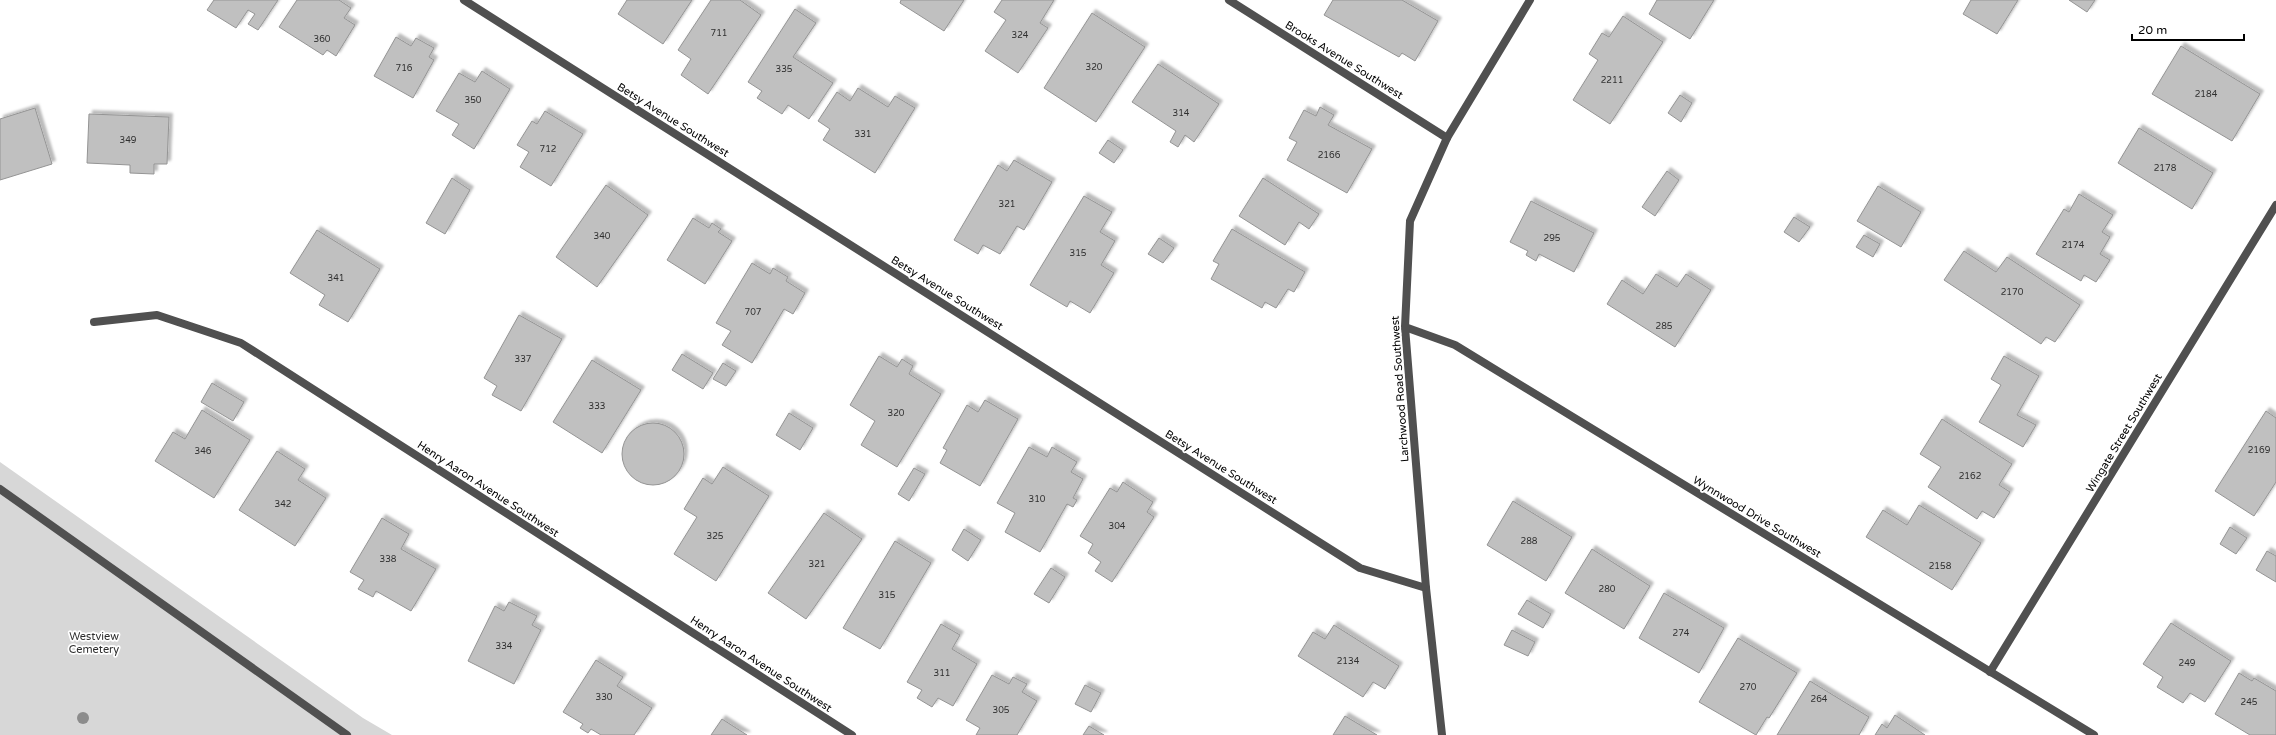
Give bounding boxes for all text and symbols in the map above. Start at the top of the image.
scale bar [2132,16,2244,42]
street label: Brooks Avenue Southwest [1283,18,1405,102]
text: 20 m [2138,23,2167,37]
house number: 711 [711,28,727,39]
house number: 324 [1012,30,1029,41]
house number: 360 [314,34,331,45]
house number: 320 [1086,62,1103,73]
house number: 716 [396,63,413,74]
house number: 335 [776,64,793,75]
house number: 2211 [1601,75,1623,86]
street label: Betsy Avenue Southwest [615,80,731,160]
house number: 2184 [2195,89,2218,100]
house number: 350 [465,95,482,106]
house number: 314 [1173,108,1190,119]
house number: 331 [855,129,871,140]
house number: 349 [120,135,137,146]
house number: 712 [540,144,556,155]
house number: 2166 [1318,150,1341,161]
house number: 2178 [2154,163,2177,174]
house number: 321 [999,199,1015,210]
house number: 340 [594,231,611,242]
house number: 295 [1544,233,1561,244]
house number: 2174 [2062,240,2085,251]
house number: 315 [1070,248,1087,259]
street label: Betsy Avenue Southwest [889,253,1005,333]
house number: 341 [328,273,344,284]
house number: 2170 [2001,287,2024,298]
house number: 707 [745,307,762,318]
street label: Larchwood Road Southwest [1388,315,1412,463]
house number: 285 [1656,321,1673,332]
house number: 337 [515,354,532,365]
street label: Wingate Street Southwest [2083,371,2165,495]
house number: 333 [589,401,605,412]
house number: 320 [888,408,905,419]
street label: Betsy Avenue Southwest [1163,427,1279,507]
street label: Henry Aaron Avenue Southwest [415,438,561,540]
house number: 2169 [2248,445,2271,456]
house number: 346 [195,446,212,457]
house number: 2162 [1959,471,1981,482]
street label: Wynnwood Drive Southwest [1691,474,1823,560]
house number: 310 [1029,494,1046,505]
house number: 342 [275,499,291,510]
house number: 304 [1109,521,1126,532]
house number: 325 [707,531,724,542]
house number: 288 [1521,536,1538,547]
house number: 338 [380,554,397,565]
house number: 321 [809,559,825,570]
house number: 2158 [1929,561,1952,572]
house number: 280 [1599,584,1616,595]
house number: 315 [879,590,896,601]
street label: Henry Aaron Avenue Southwest [688,613,834,715]
house number: 274 [1673,628,1690,639]
park label: Westview Cemetery [69,630,119,656]
house number: 334 [496,641,513,652]
house number: 2134 [1337,656,1360,667]
house number: 249 [2179,658,2196,669]
house number: 311 [934,668,950,679]
house number: 270 [1740,682,1757,693]
house number: 330 [596,692,613,703]
house number: 264 [1811,694,1828,705]
house number: 245 [2241,697,2258,708]
house number: 305 [993,705,1010,716]

